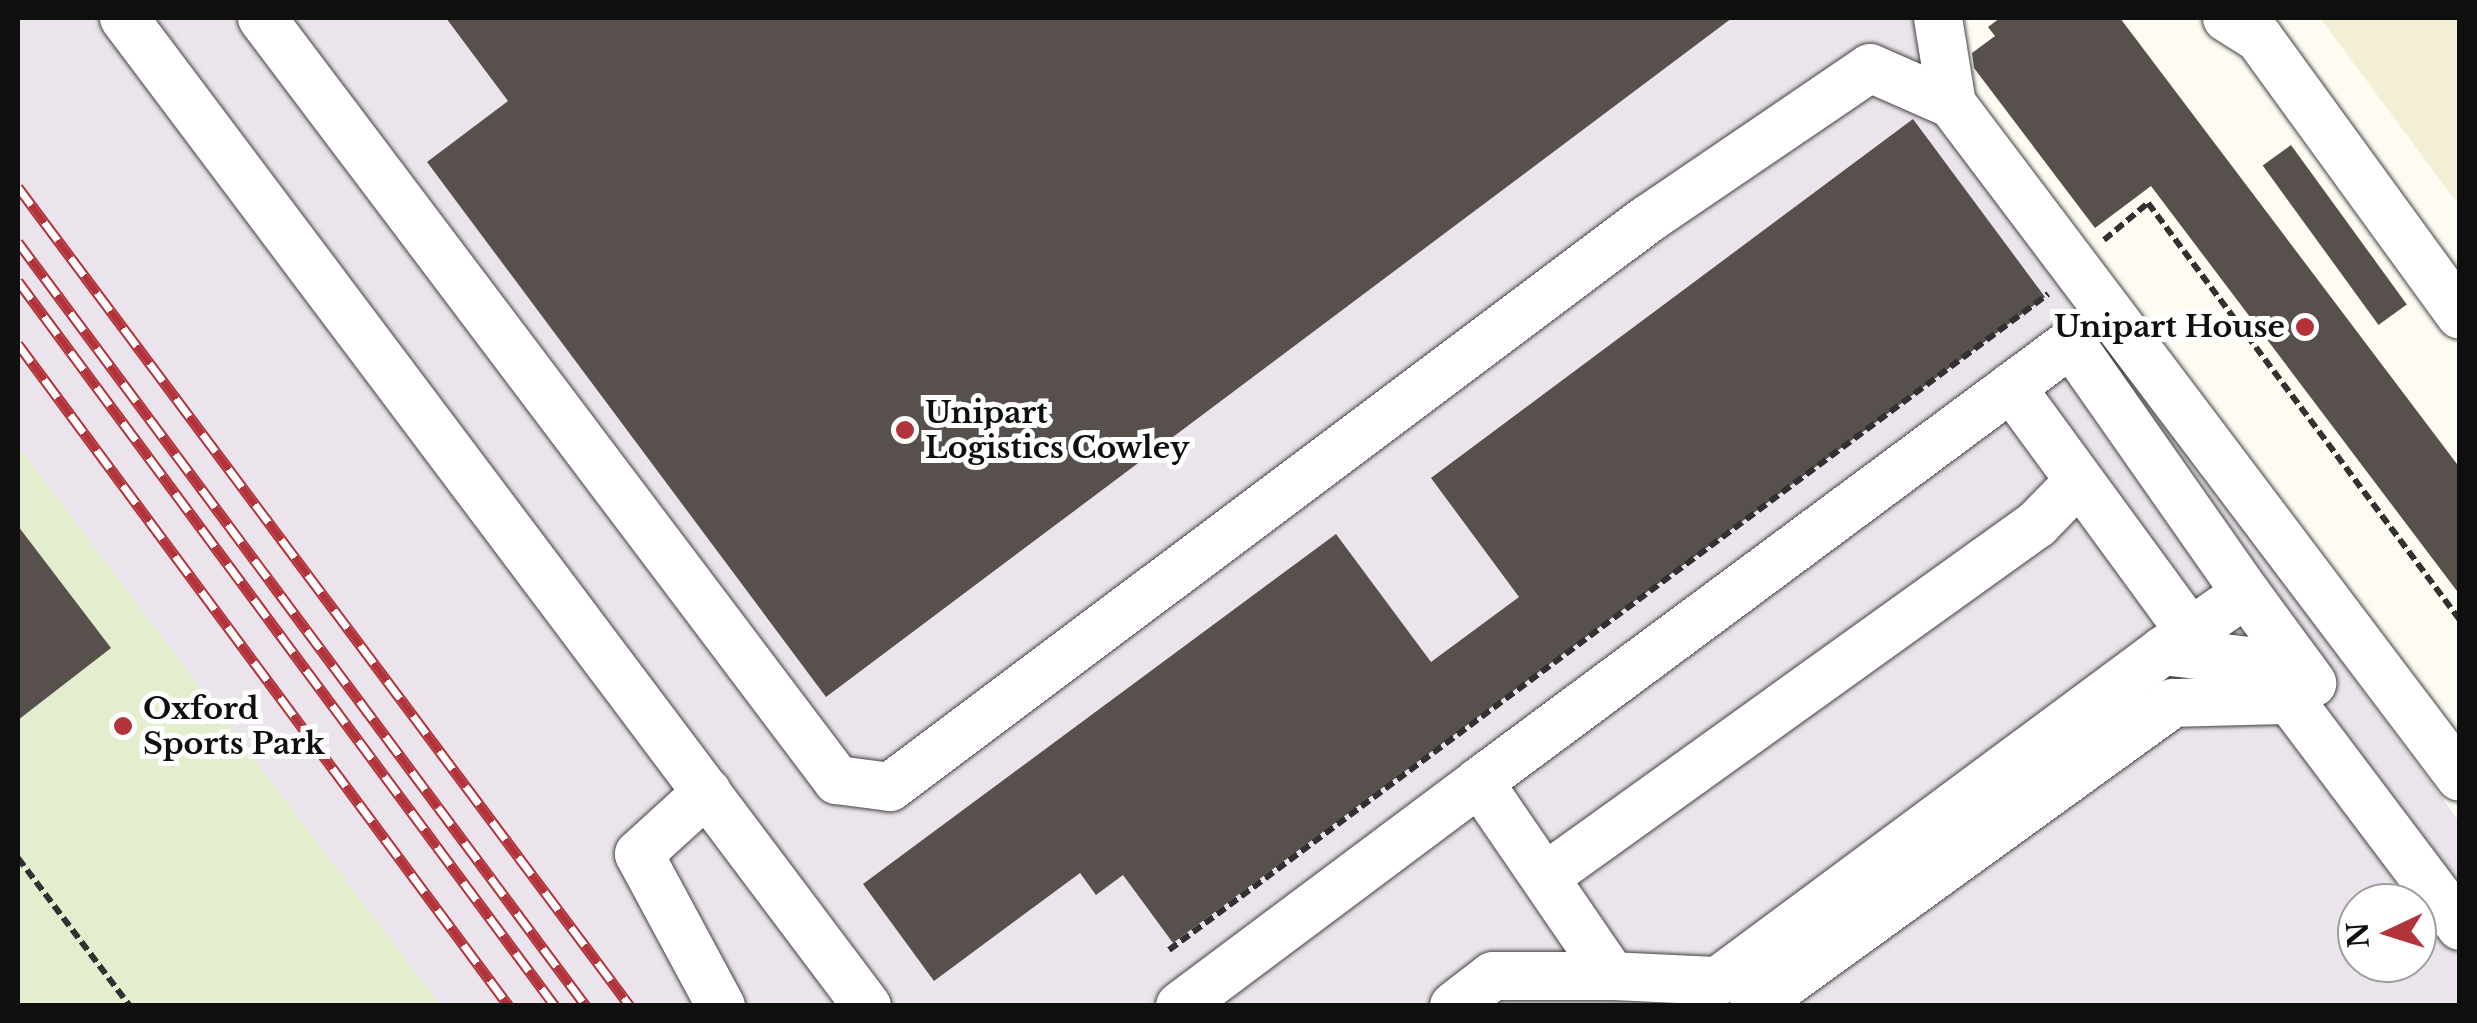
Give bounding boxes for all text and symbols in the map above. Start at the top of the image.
place label: Unipart House [2054,309,2285,345]
marker: Unipart House [2294,316,2316,338]
place label: Unipart Logistics Cowley [925,395,1189,466]
marker: Unipart Logistics Cowley [894,419,916,441]
place label: Oxford Sports Park [143,691,325,762]
marker: Oxford Sports Park [112,715,134,737]
north arrow [2337,883,2437,983]
text: N [2340,921,2377,949]

